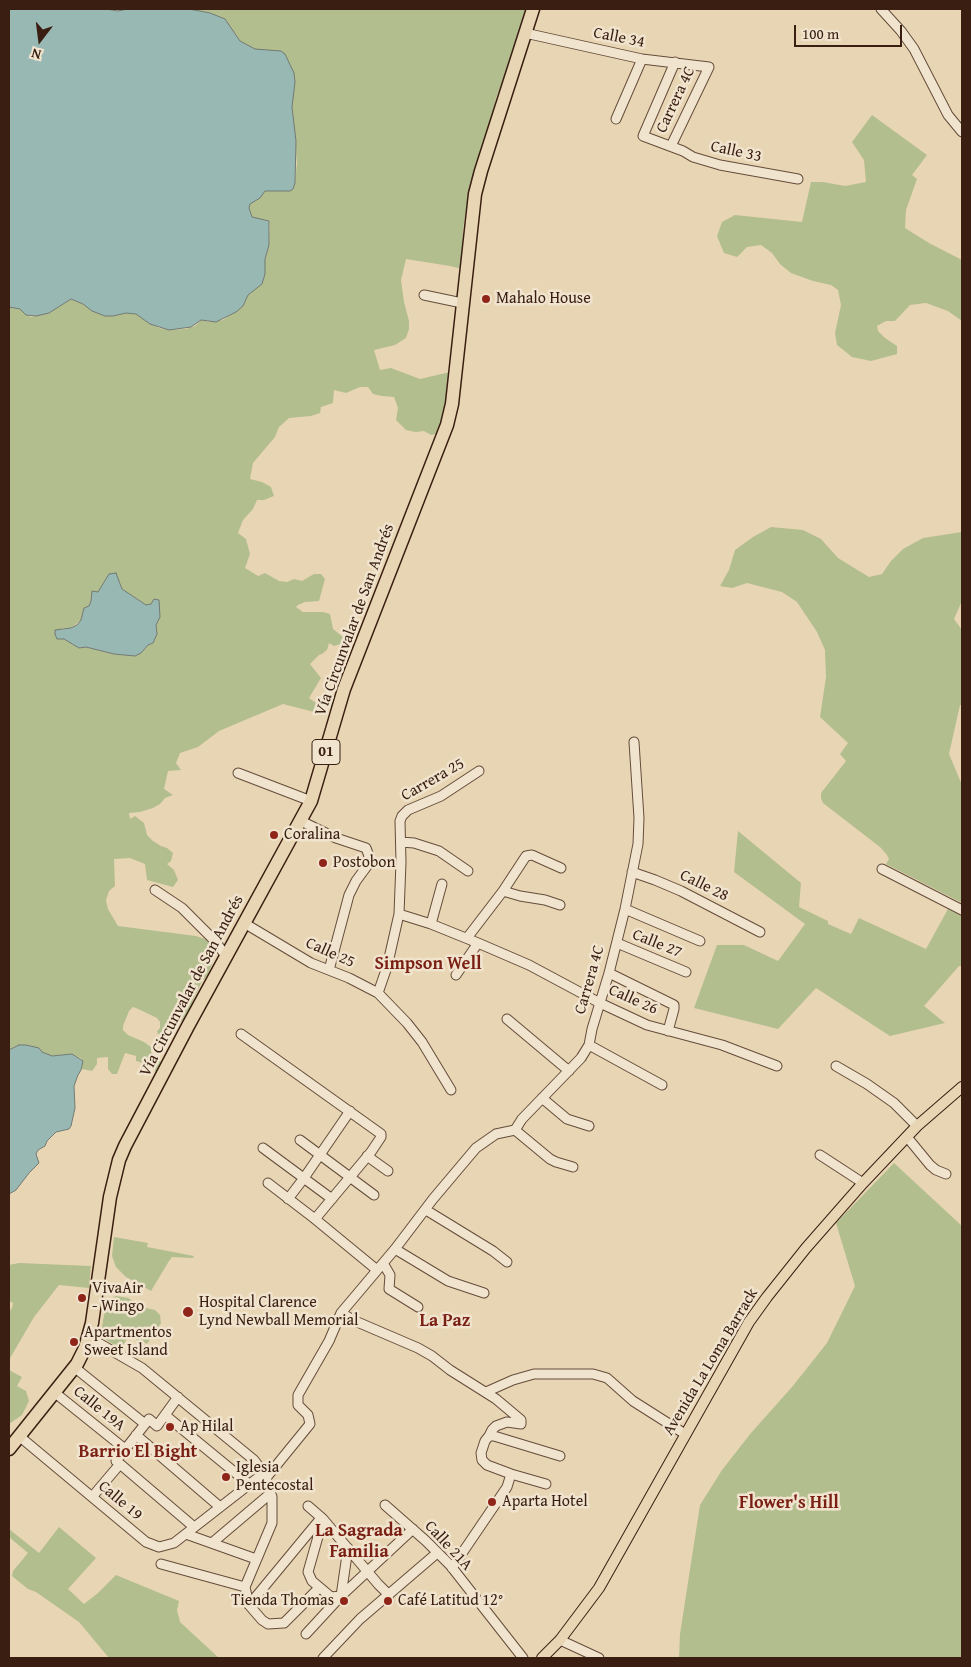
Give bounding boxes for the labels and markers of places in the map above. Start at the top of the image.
place label: Mahalo House [496,289,591,309]
marker: Mahalo House [480,293,492,305]
place label: Coralina [284,825,340,845]
marker: Coralina [268,829,280,841]
place label: Postobon [333,853,395,873]
marker: Postobon [317,857,329,869]
place label: VivaAir - Wingo [92,1279,144,1317]
marker: VivaAir - Wingo [76,1292,88,1304]
place label: Hospital Clarence Lynd Newball Memorial [199,1293,358,1331]
marker: Hospital Clarence Lynd Newball Memorial [181,1305,195,1319]
place label: Apartmentos Sweet Island [84,1323,172,1361]
marker: Apartmentos Sweet Island [68,1336,80,1348]
place label: Ap Hilal [180,1417,234,1437]
marker: Ap Hilal [164,1421,176,1433]
place label: Iglesia Pentecostal [236,1458,314,1496]
marker: Iglesia Pentecostal [220,1471,232,1483]
place label: Aparta Hotel [502,1492,588,1512]
marker: Aparta Hotel [486,1496,498,1508]
place label: Tienda Thomas [231,1591,334,1611]
place label: Café Latitud 12° [398,1591,503,1611]
marker: Tienda Thomas [338,1595,350,1607]
marker: Café Latitud 12° [382,1595,394,1607]

